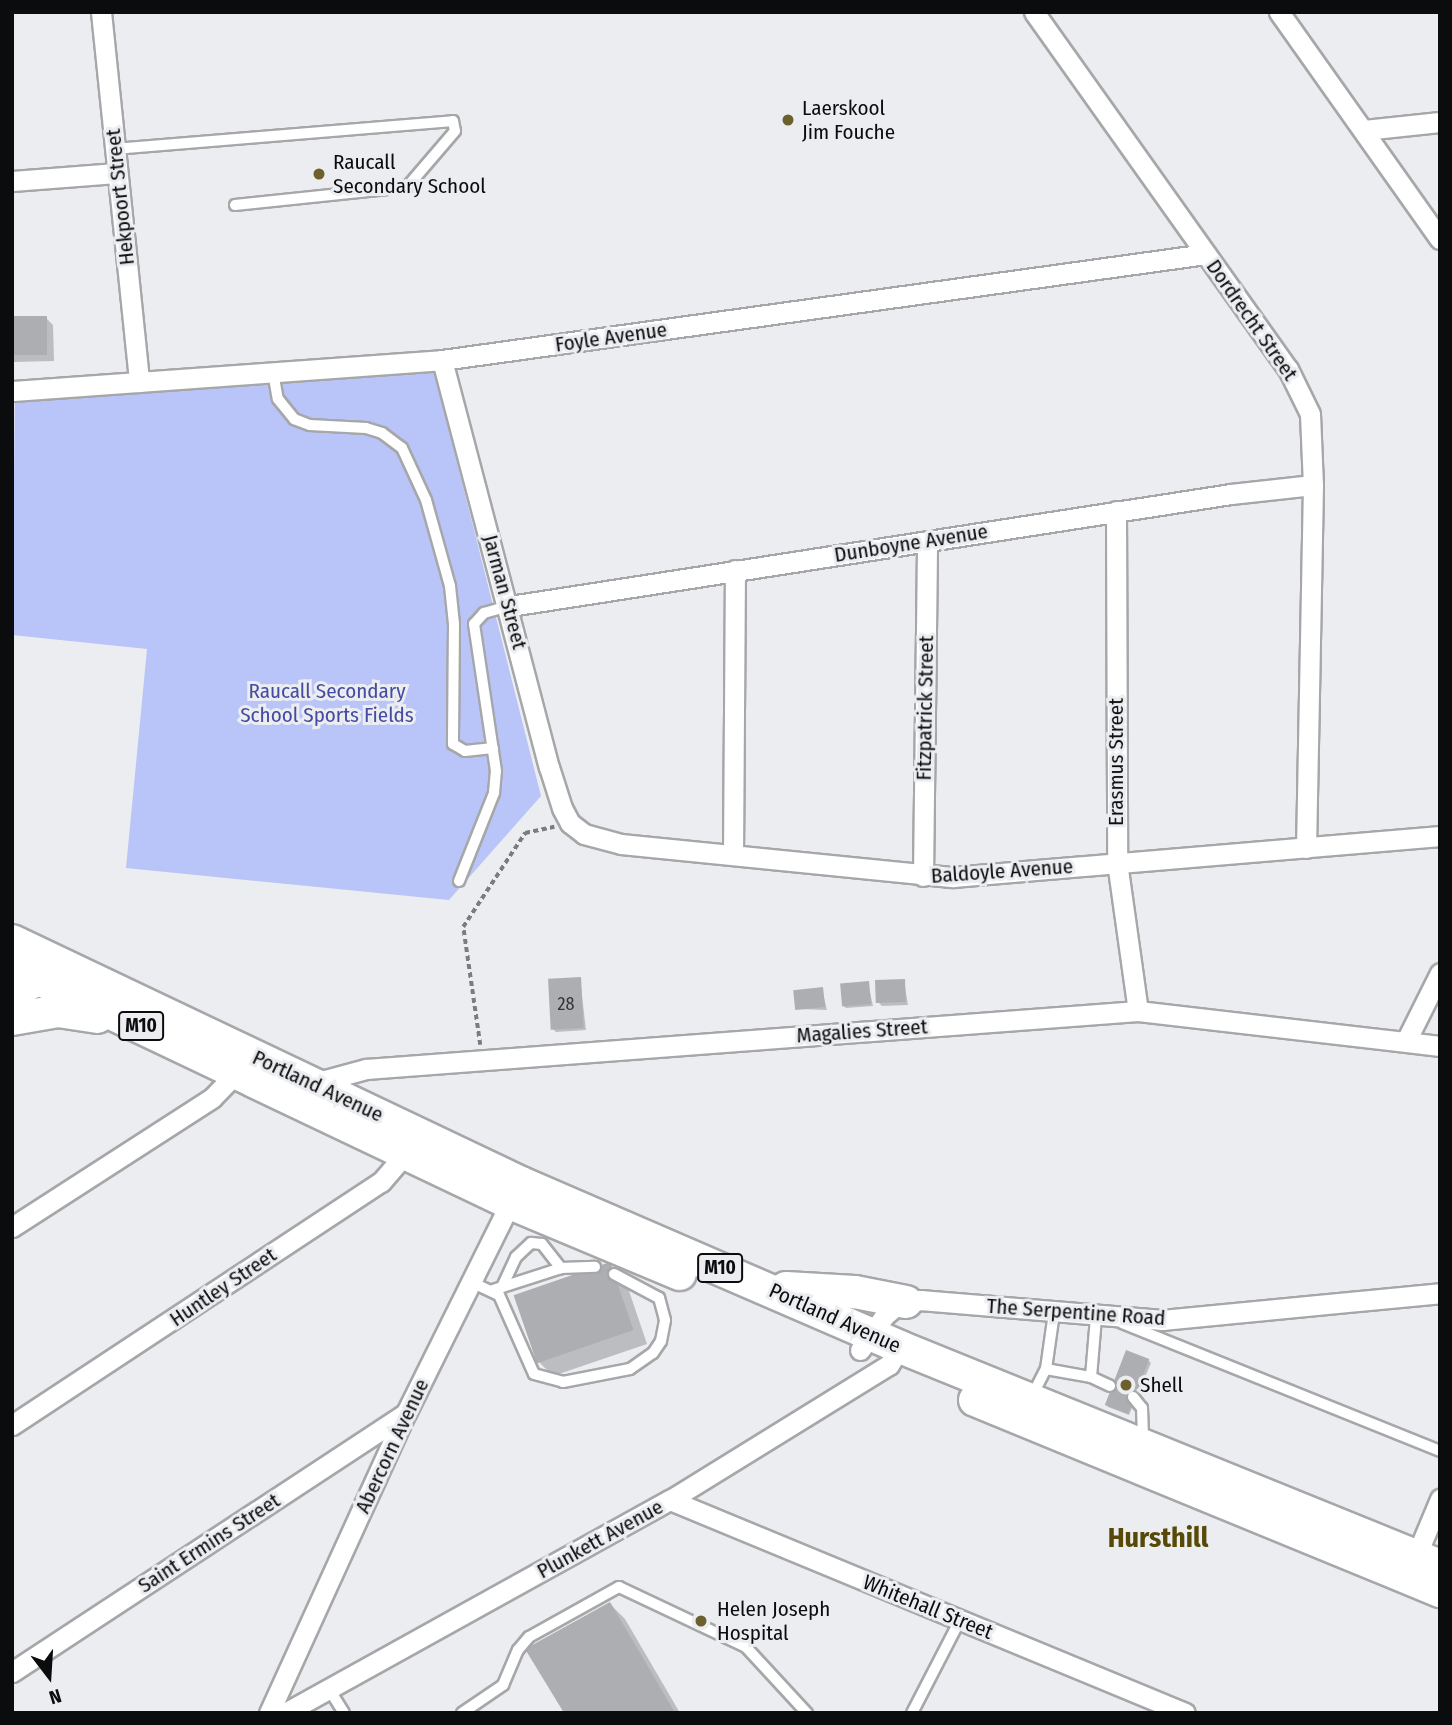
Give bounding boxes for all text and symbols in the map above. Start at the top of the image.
place label: Laerskool Jim Fouche [802,95,895,145]
marker: Laerskool Jim Fouche [780,112,796,128]
street label: Hekpoort Street [100,128,140,266]
place label: Raucall Secondary School [333,149,486,199]
marker: Raucall Secondary School [311,166,327,182]
street label: Dordrecht Street [1201,255,1303,385]
street label: Foyle Avenue [553,317,669,357]
street label: Dunboyne Avenue [832,518,990,568]
street label: Jarman Street [478,532,532,652]
street label: Fitzpatrick Street [911,635,939,781]
park label: Raucall Secondary School Sports Fields [240,678,414,728]
street label: Erasmus Street [1103,698,1129,826]
street label: Baldoyle Avenue [930,853,1074,889]
house number: 28 [558,993,574,1015]
road number: M10 [116,1010,166,1042]
street label: Magalies Street [796,1014,928,1048]
street label: Portland Avenue [249,1045,387,1127]
street label: Huntley Street [165,1242,281,1332]
road number: M10 [696,1252,744,1284]
street label: Portland Avenue [765,1278,905,1358]
street label: The Serpentine Road [986,1293,1166,1331]
place label: Shell [1140,1372,1183,1398]
street label: Abercorn Avenue [350,1375,434,1517]
marker: Shell [1118,1377,1134,1393]
street label: Saint Ermins Street [133,1488,285,1598]
street label: Plunkett Avenue [533,1494,667,1584]
district label: Hursthill [1108,1521,1208,1555]
street label: Whitehall Street [859,1570,997,1644]
place label: Helen Joseph Hospital [717,1596,830,1646]
marker: Helen Joseph Hospital [691,1611,711,1631]
north arrow [14,1641,84,1711]
text: N [46,1684,64,1709]

